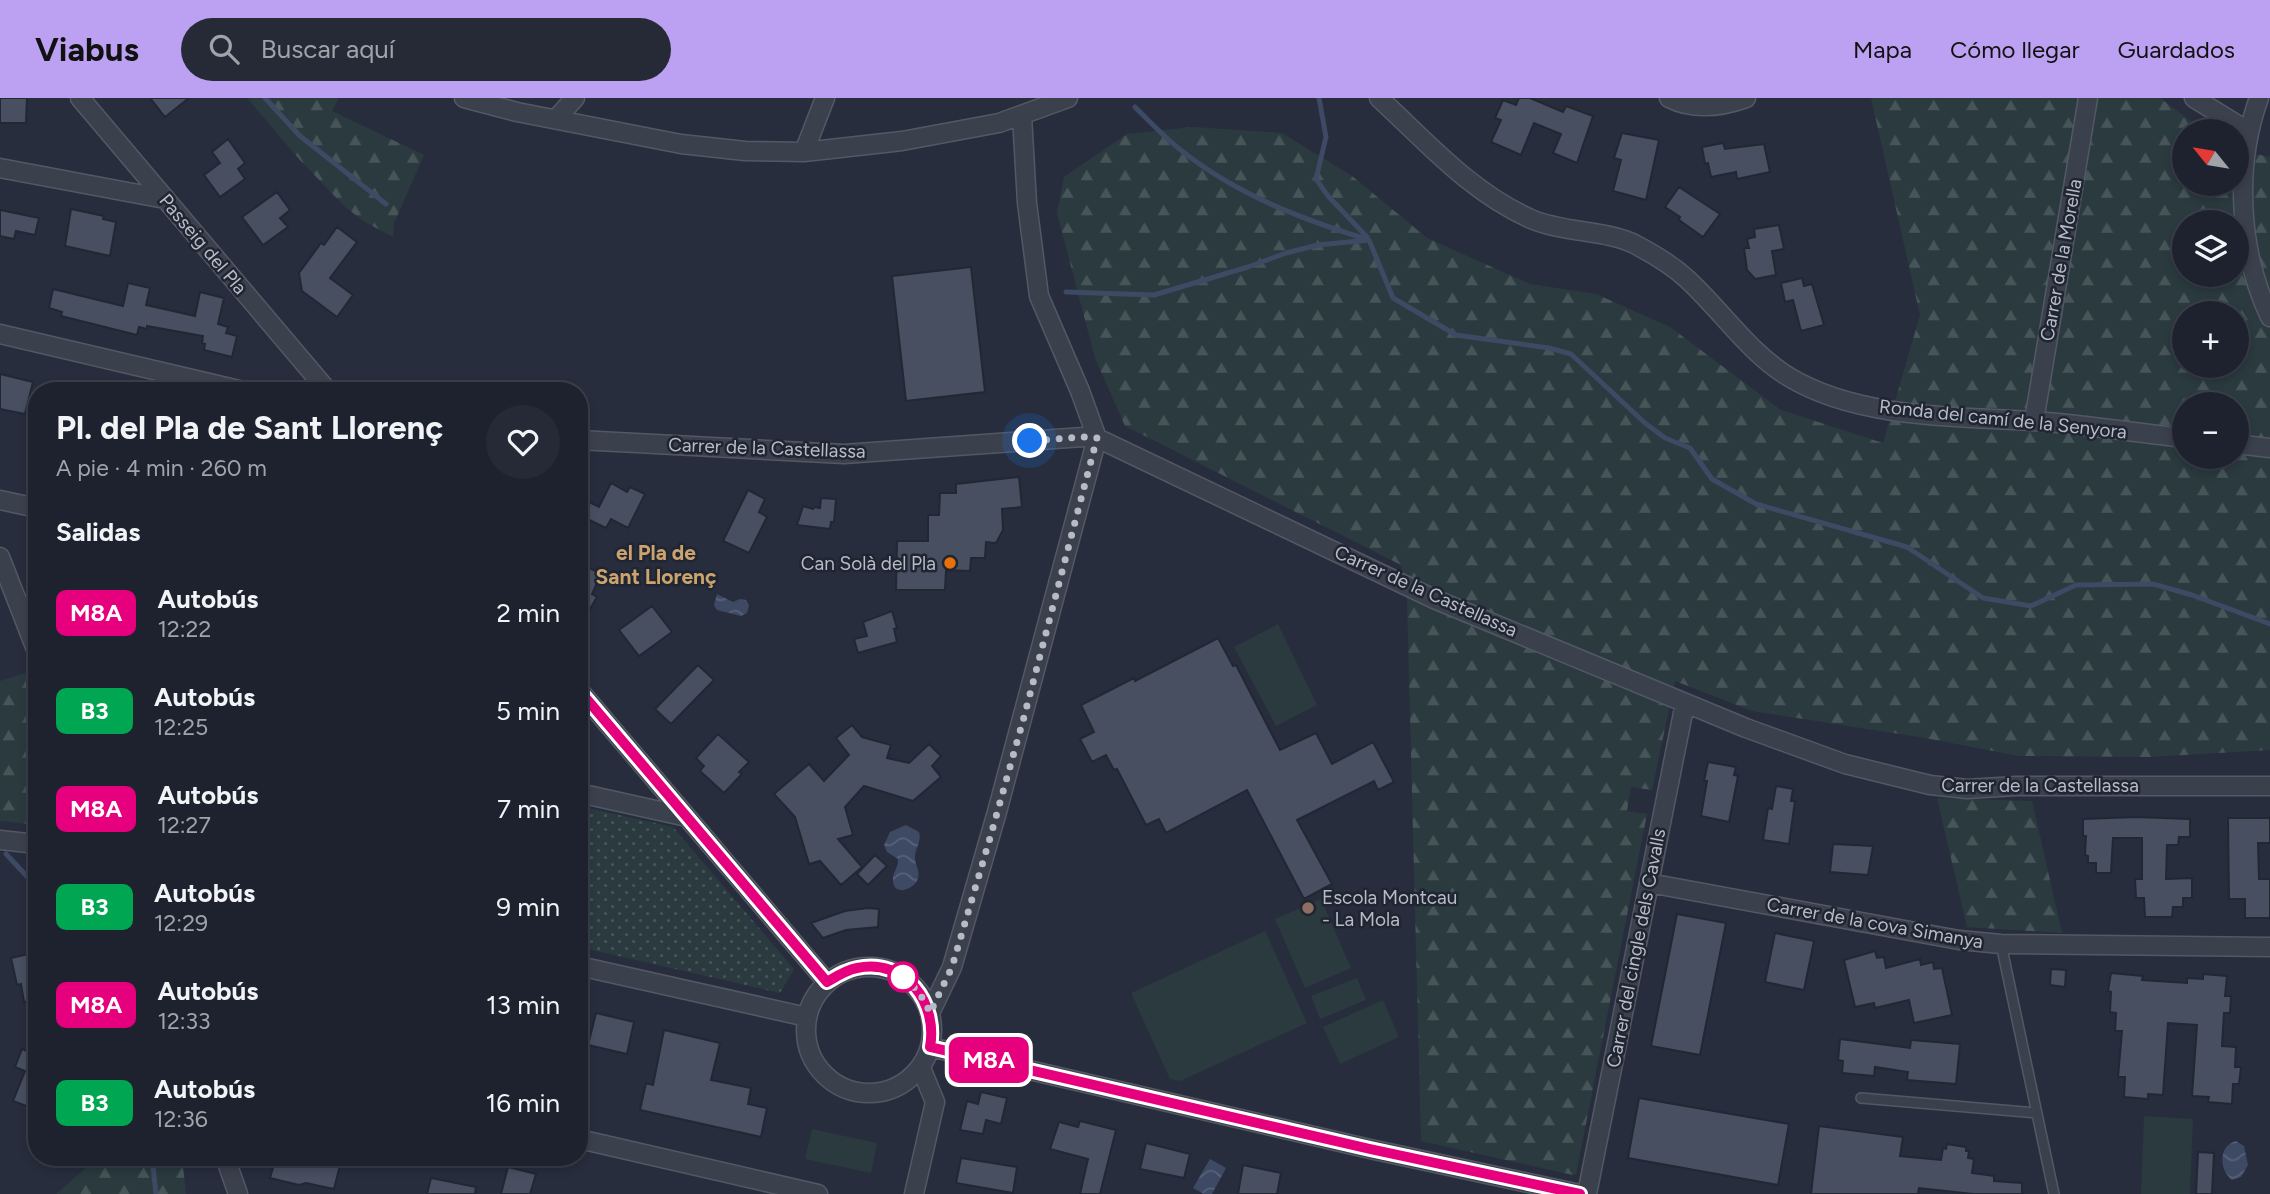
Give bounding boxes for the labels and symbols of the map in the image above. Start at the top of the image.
north arrow [2172,119,2249,196]
street label: Carrer de la Morella [2035,177,2087,343]
street label: Passeig del Pla [154,189,252,299]
street label: Ronda del camí de la Senyora [1878,395,2128,443]
your location [1012,423,1047,458]
street label: Carrer de la Castellassa [668,433,866,463]
district label: el Pla de Sant Llorenç [596,540,717,589]
street label: Carrer de la Castellassa [1331,540,1521,642]
place label: Can Solà del Pla [801,552,936,575]
marker: Can Solà del Pla [942,555,958,571]
street label: Carrer de la Castellassa [1941,774,2139,797]
street label: Carrer del cingle dels Cavalls [1602,826,1670,1069]
place label: Escola Montcau - La Mola [1322,886,1457,931]
street label: Carrer de la cova Simanya [1765,893,1985,953]
marker: Escola Montcau - La Mola [1300,900,1316,916]
unlabelled marker [888,962,918,992]
line badge: M8A [949,1037,1029,1083]

